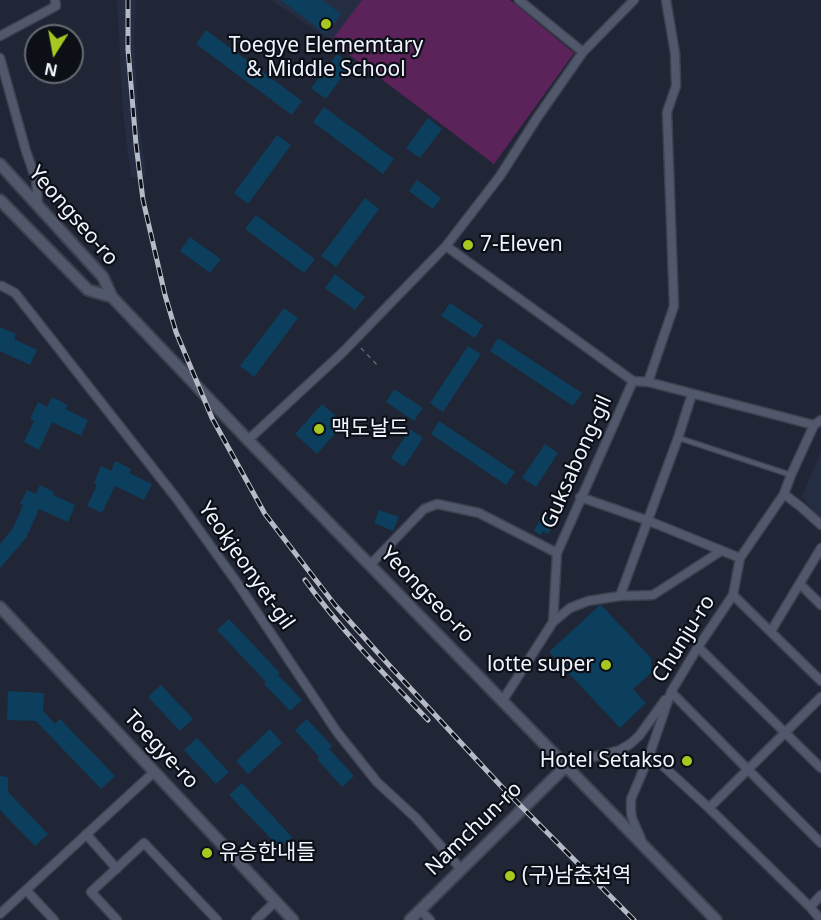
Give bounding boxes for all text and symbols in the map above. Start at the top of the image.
marker: Toegye Elememtary & Middle School [319,17,333,31]
north arrow [24,24,84,84]
place label: Toegye Elememtary & Middle School [229,33,423,83]
text: N [42,58,59,82]
street label: Yeongseo-ro [23,161,123,271]
place label: 7-Eleven [480,232,563,258]
marker: 7-Eleven [461,238,475,252]
street label: Guksabong-gil [536,391,618,533]
place label: 맥도날드 [331,416,408,442]
marker: 맥도날드 [312,422,326,436]
street label: Yeokjeonyet-gil [193,497,299,635]
street label: Yeongseo-ro [375,542,479,648]
street label: Chunju-ro [647,591,721,687]
place label: lotte super [487,652,594,678]
marker: lotte super [599,658,613,672]
street label: Toegye-ro [118,706,204,794]
place label: Hotel Setakso [540,748,675,774]
marker: Hotel Setakso [680,754,694,768]
street label: Namchun-ro [421,777,527,881]
place label: 유승한내들 [219,840,316,866]
marker: 유승한내들 [200,846,214,860]
place label: (구)남춘천역 [522,863,631,889]
marker: (구)남춘천역 [503,869,517,883]

